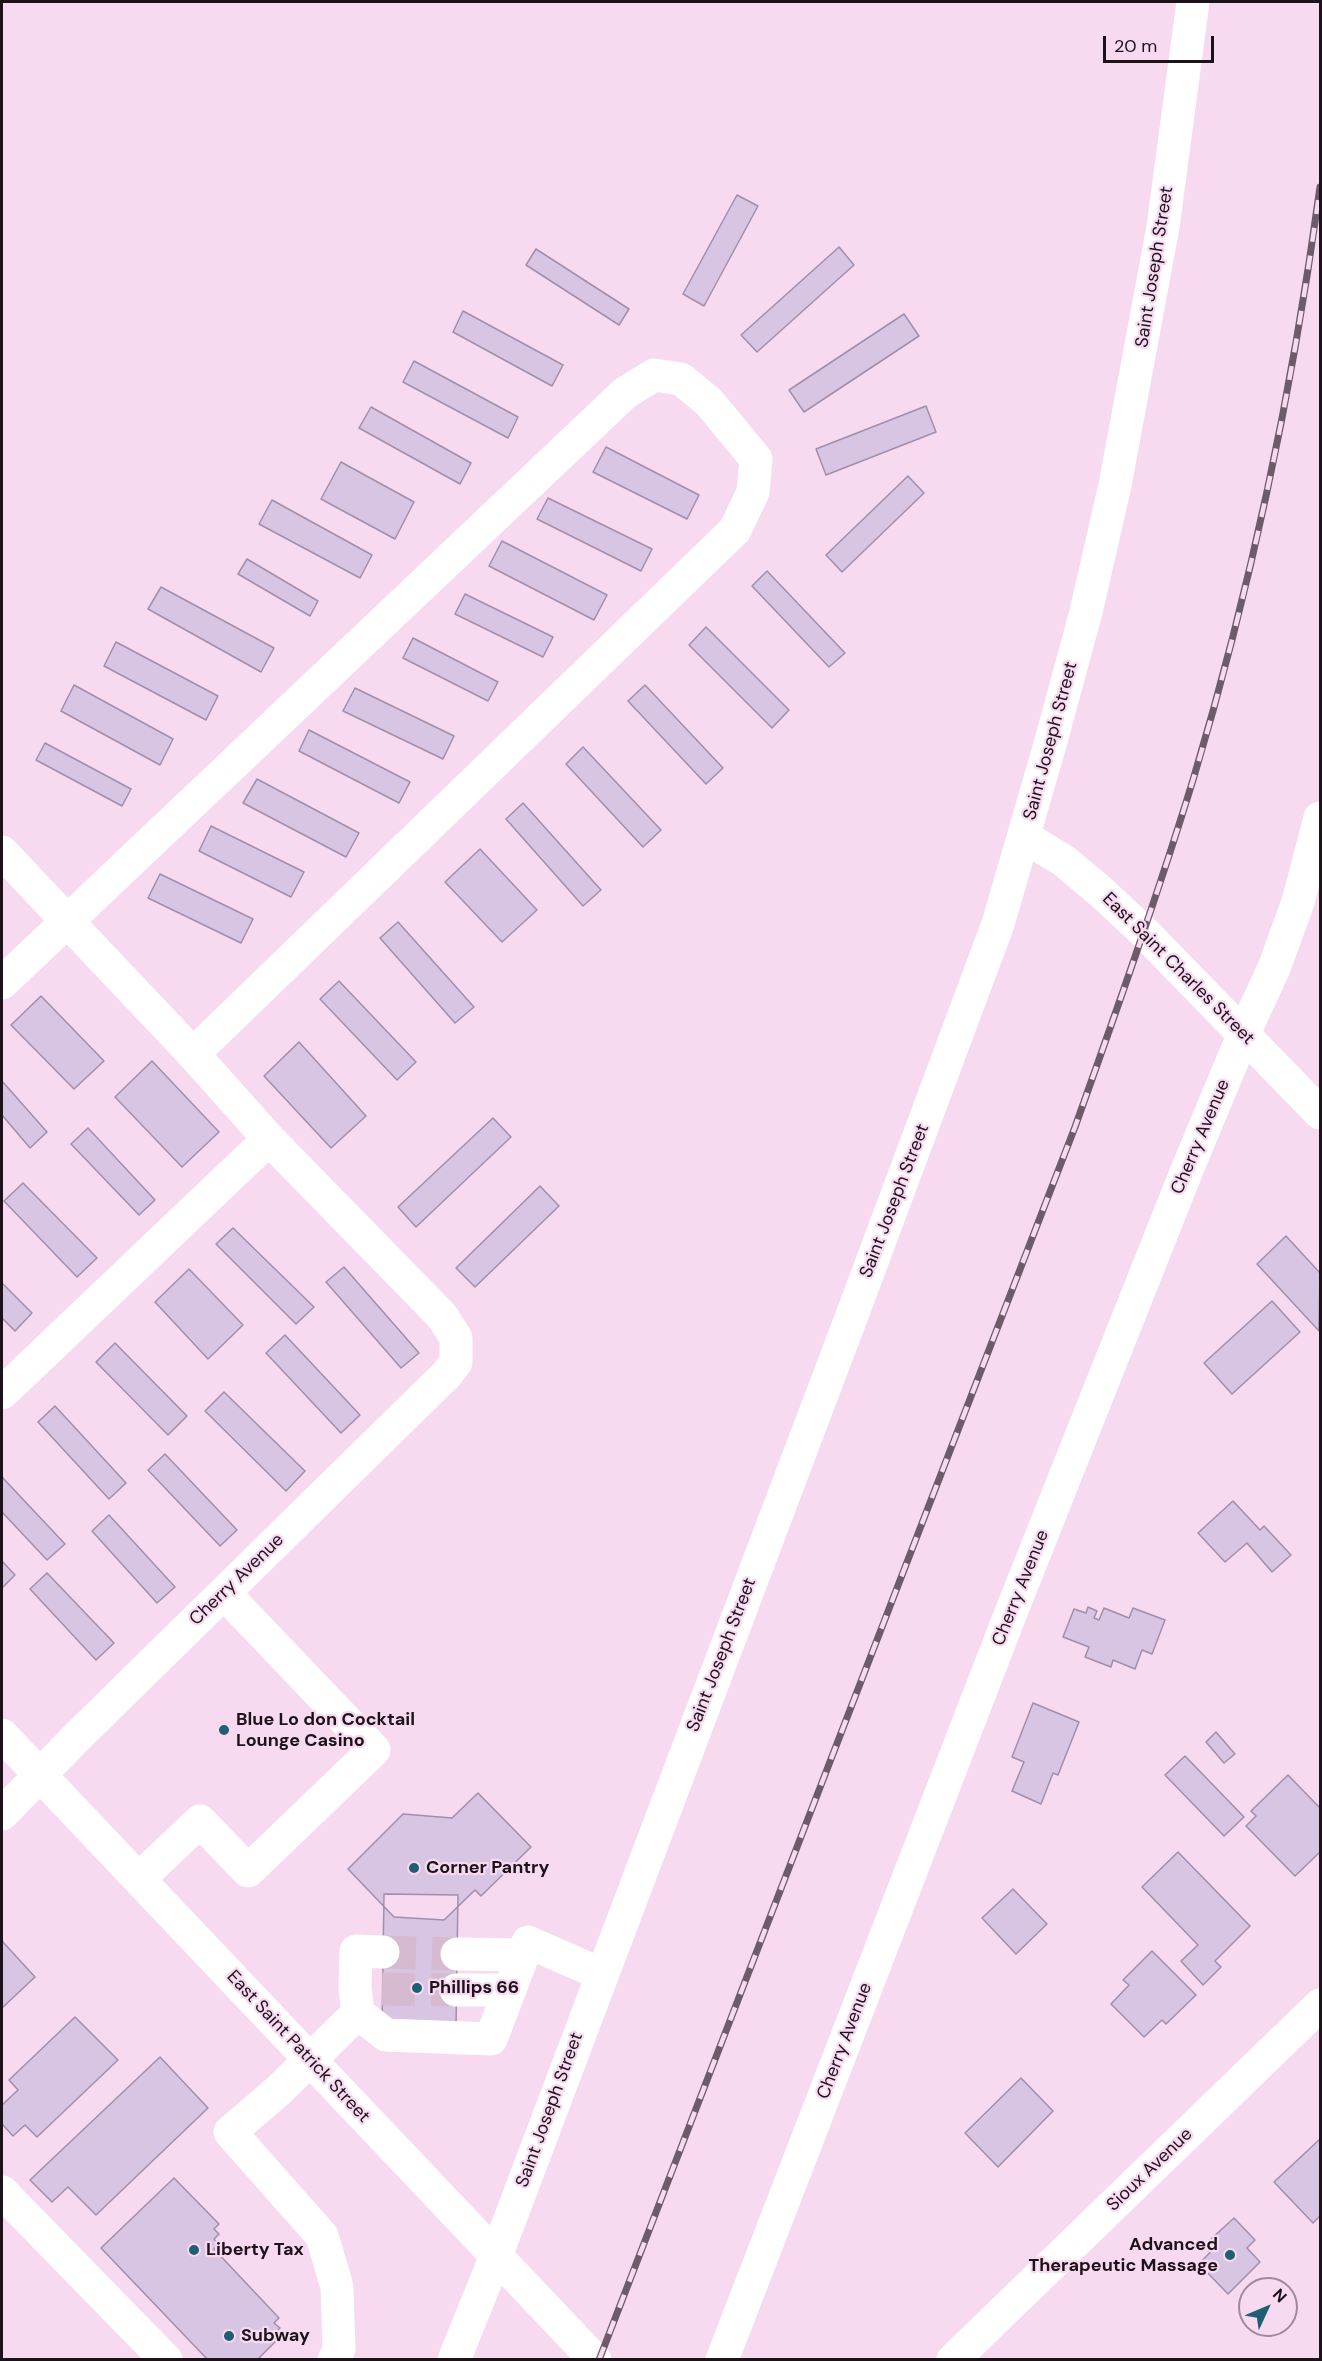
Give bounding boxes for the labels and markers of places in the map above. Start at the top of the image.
place label: Blue Lo don Cocktail Lounge Casino [236,1709,415,1752]
marker: Blue Lo don Cocktail Lounge Casino [217,1723,231,1737]
place label: Corner Pantry [426,1857,549,1879]
marker: Corner Pantry [407,1861,421,1875]
place label: Phillips 66 [429,1977,519,1999]
marker: Phillips 66 [410,1981,424,1995]
place label: Advanced Therapeutic Massage [1028,2234,1218,2276]
place label: Liberty Tax [206,2239,304,2261]
marker: Liberty Tax [187,2243,201,2257]
marker: Advanced Therapeutic Massage [1223,2248,1237,2262]
place label: Subway [241,2325,310,2347]
marker: Subway [222,2329,236,2343]

